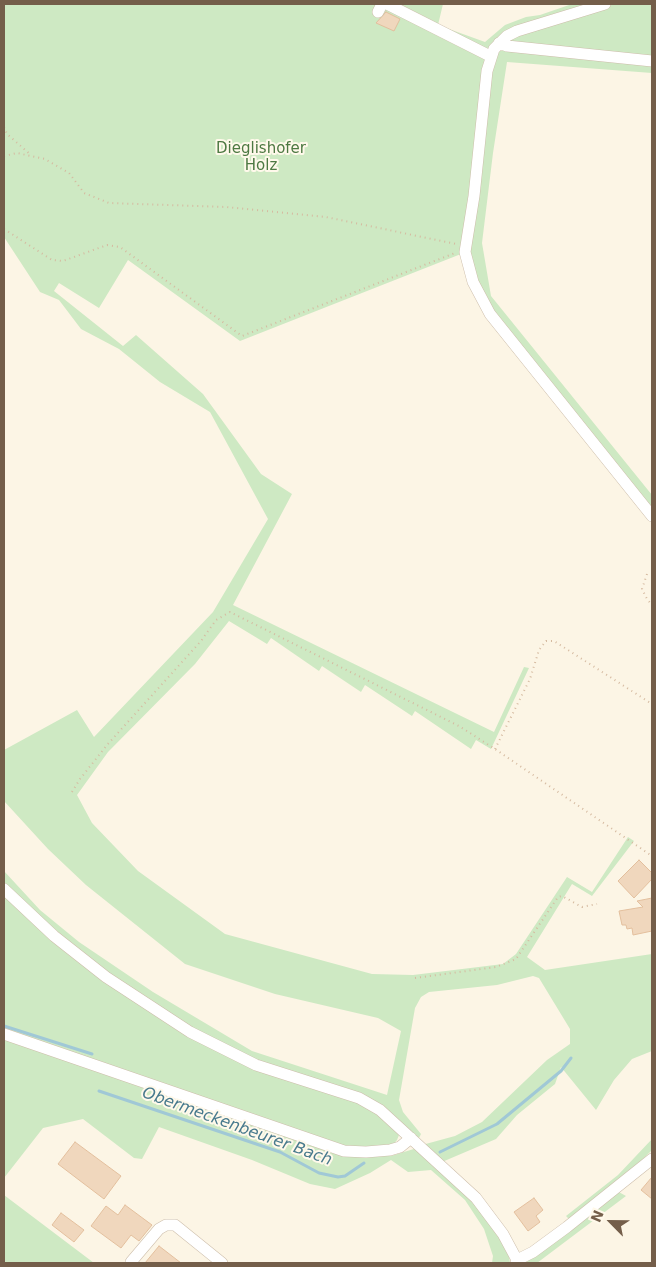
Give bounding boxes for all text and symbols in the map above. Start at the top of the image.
park label: Dieglishofer Holz [216,140,306,175]
water label: Obermeckenbeurer Bach [139,1084,335,1170]
north arrow [586,1197,636,1247]
text: N [588,1208,607,1225]

